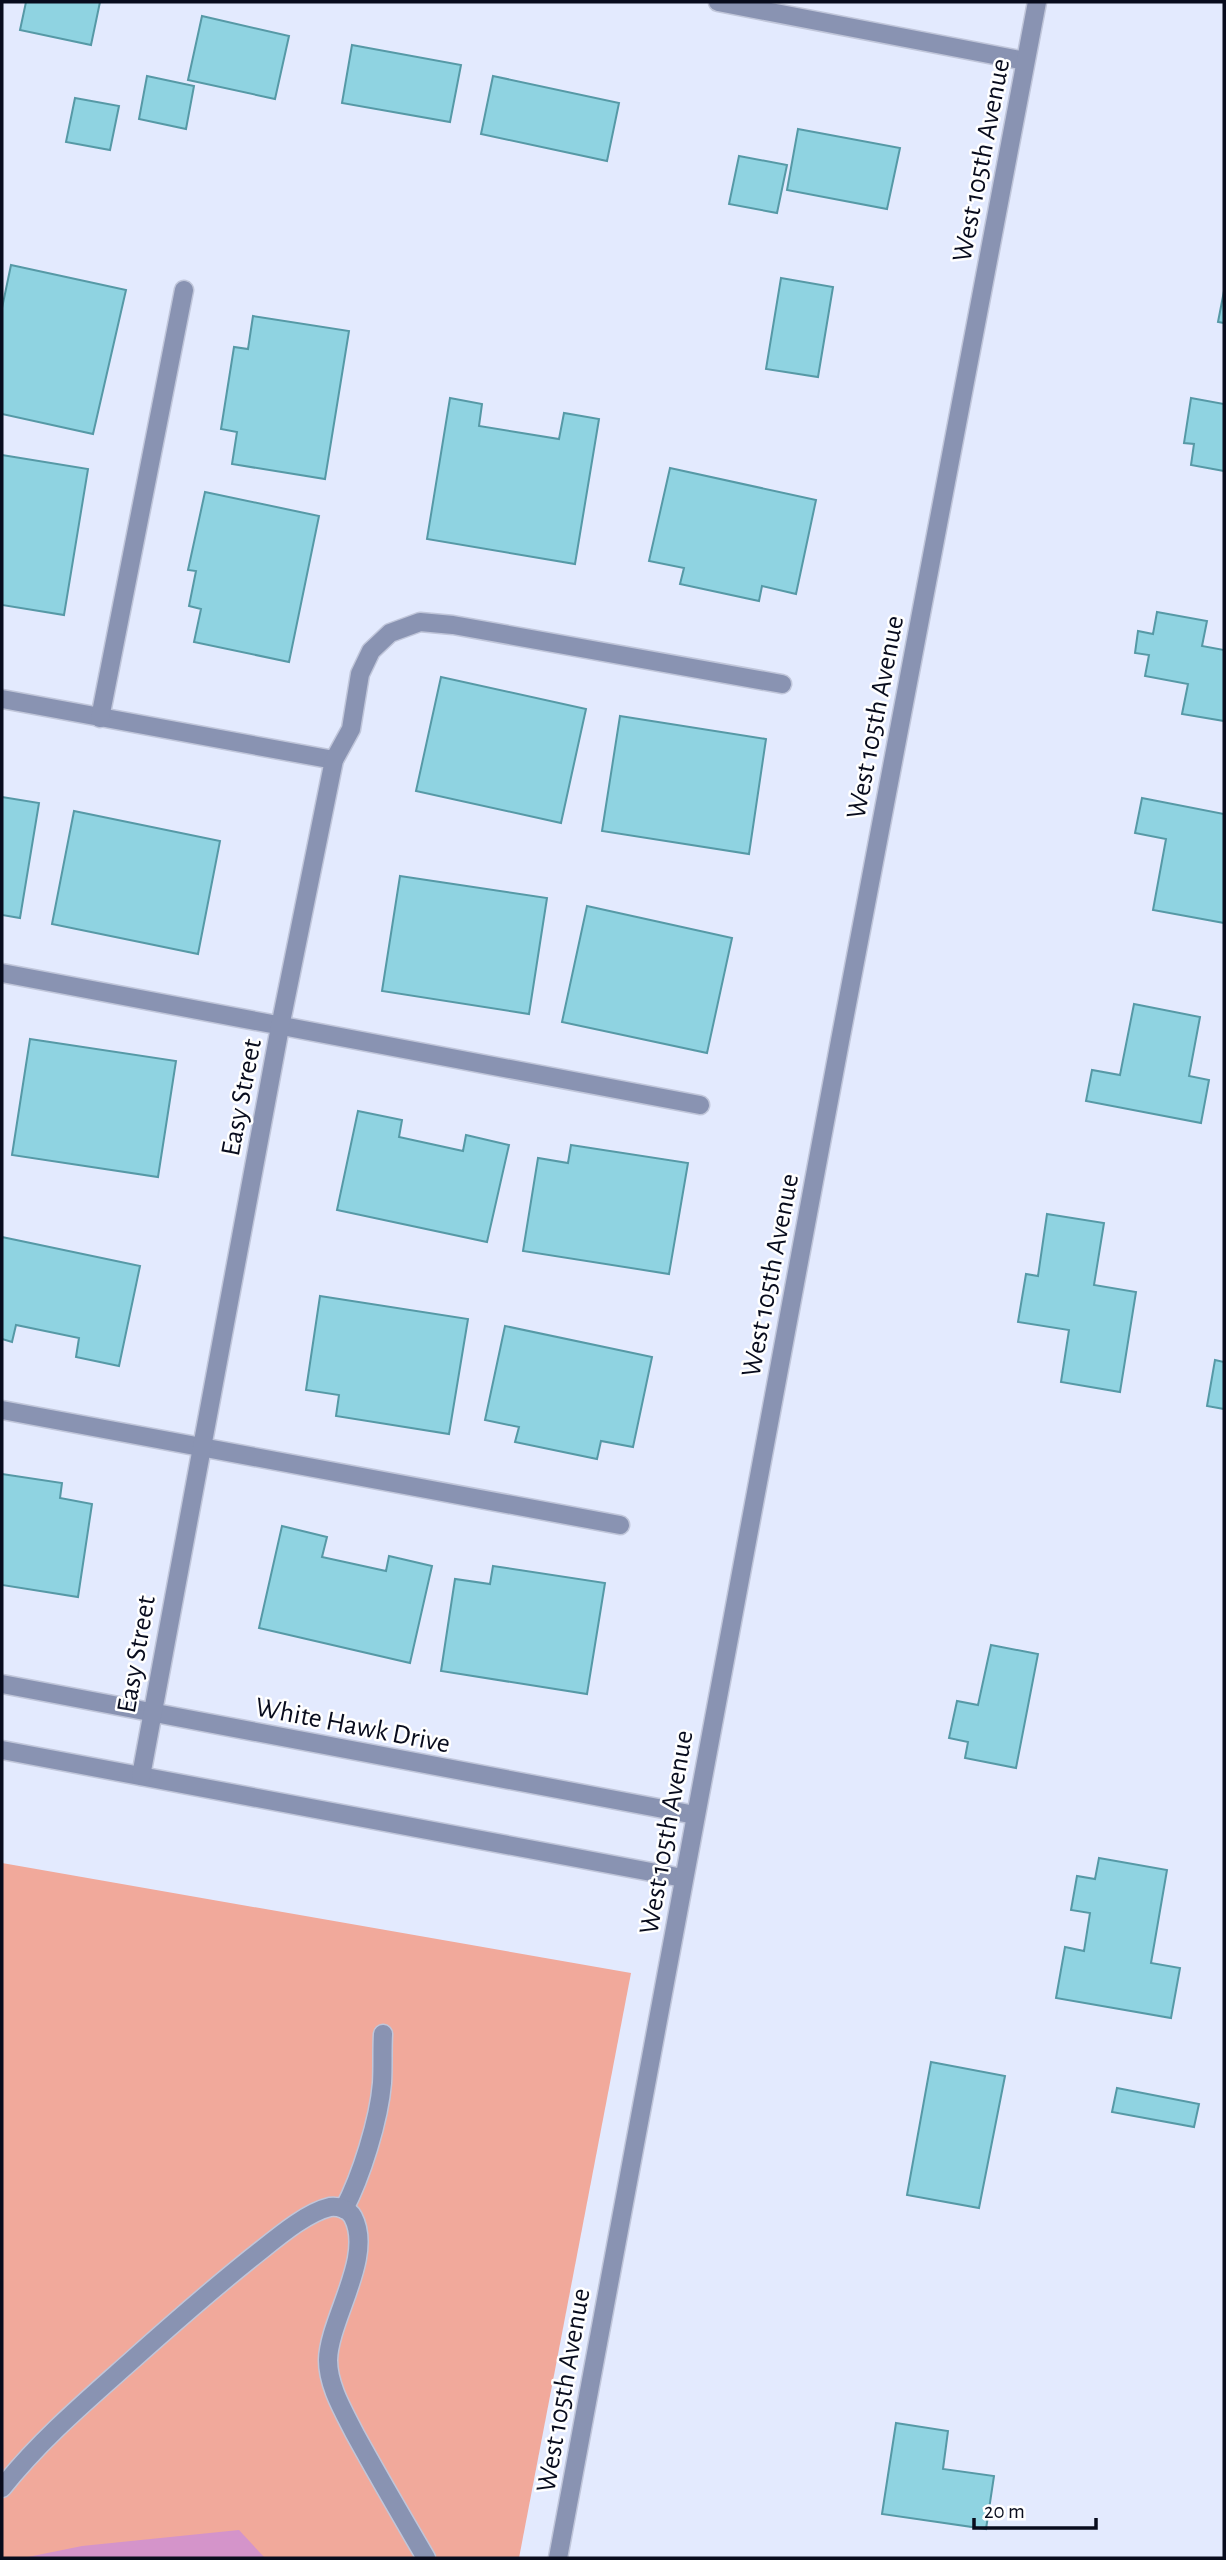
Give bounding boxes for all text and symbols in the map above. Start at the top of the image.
street label: West 105th Avenue [949,56,1015,264]
street label: West 105th Avenue [843,613,909,821]
street label: Easy Street [217,1036,267,1158]
street label: West 105th Avenue [738,1171,804,1379]
street label: Easy Street [113,1593,161,1715]
street label: White Hawk Drive [253,1693,452,1759]
street label: West 105th Avenue [635,1728,699,1936]
street label: West 105th Avenue [532,2286,596,2494]
scale bar [974,2486,1096,2530]
text: 20 m [984,2501,1025,2522]

